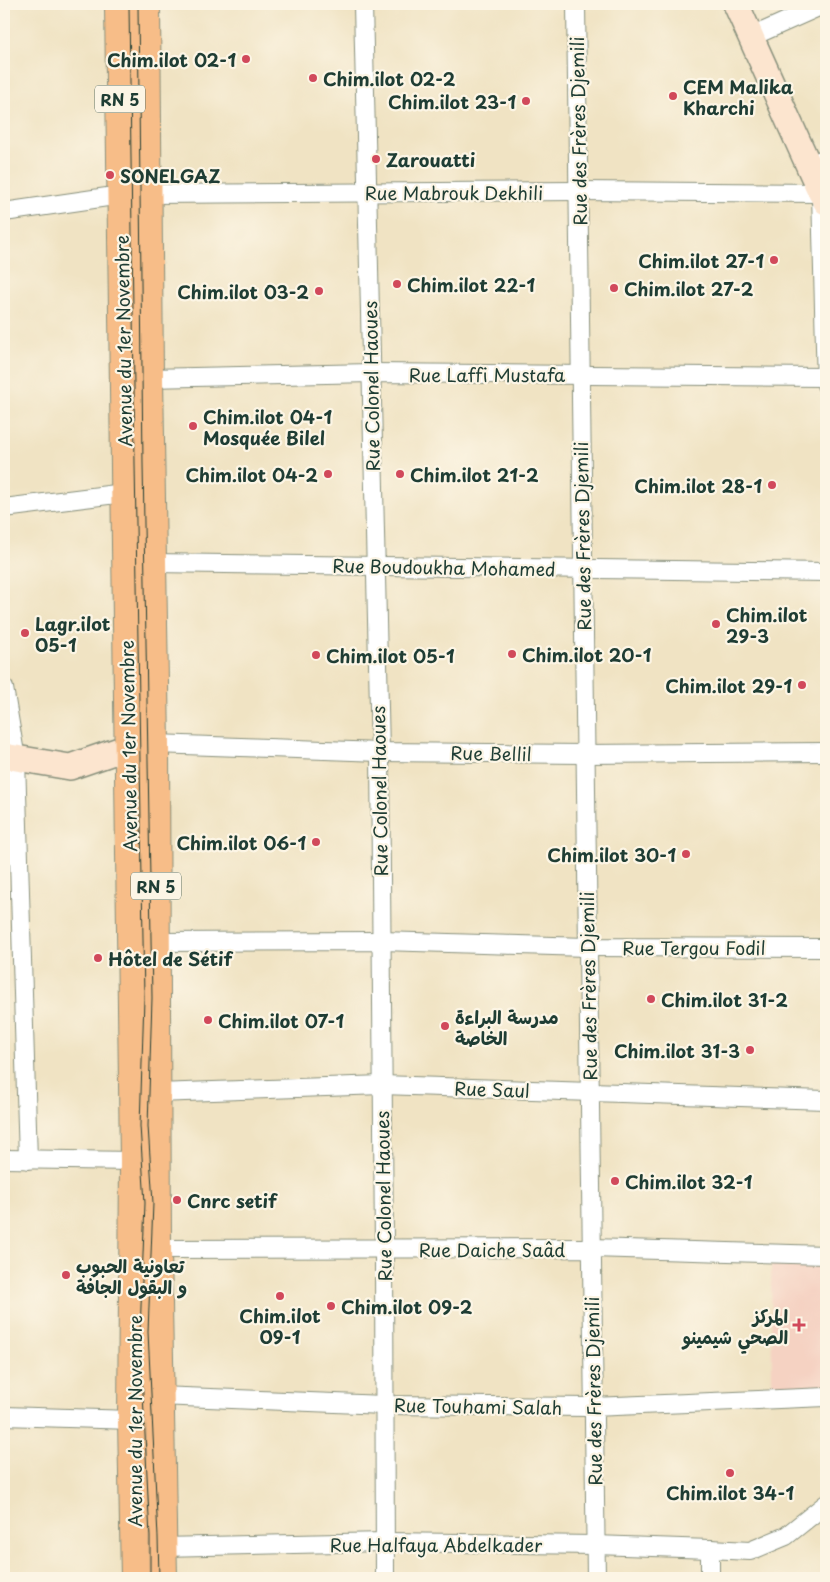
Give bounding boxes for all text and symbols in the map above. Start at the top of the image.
street label: Rue des Frères Djemili [563,36,593,226]
place label: Chim.ilot 02-1 [107,46,236,73]
marker: Chim.ilot 02-1 [240,53,252,65]
place label: Chim.ilot 02-2 [323,65,456,92]
marker: Chim.ilot 02-2 [307,72,319,84]
place label: CEM Malika Kharchi [683,73,794,121]
road number: RN 5 [95,86,145,112]
place label: Chim.ilot 23-1 [388,88,516,115]
marker: CEM Malika Kharchi [667,90,679,102]
marker: Chim.ilot 23-1 [520,95,532,107]
place label: Zarouatti [386,146,475,173]
marker: Zarouatti [370,153,382,165]
place label: SONELGAZ [120,162,220,189]
marker: SONELGAZ [104,169,116,181]
street label: Rue Mabrouk Dekhili [365,179,543,206]
street label: Avenue du 1er Novembre [108,235,138,447]
place label: Chim.ilot 27-1 [638,247,764,274]
marker: Chim.ilot 27-1 [768,254,780,266]
place label: Chim.ilot 22-1 [407,271,535,298]
place label: Chim.ilot 27-2 [624,275,754,302]
place label: Chim.ilot 03-2 [177,278,309,305]
marker: Chim.ilot 22-1 [391,278,403,290]
marker: Chim.ilot 27-2 [608,282,620,294]
marker: Chim.ilot 03-2 [313,285,325,297]
street label: Rue Colonel Haoues [356,300,386,472]
street label: Rue Laffi Mustafa [409,361,566,388]
place label: Chim.ilot 04-1 Mosquée Bilel [203,403,332,451]
marker: Chim.ilot 04-1 Mosquée Bilel [187,420,199,432]
street label: Rue des Frères Djemili [567,441,597,631]
place label: Chim.ilot 04-2 [185,461,318,488]
place label: Chim.ilot 21-2 [410,461,539,488]
marker: Chim.ilot 04-2 [322,468,334,480]
marker: Chim.ilot 21-2 [394,468,406,480]
place label: Chim.ilot 28-1 [634,472,762,499]
marker: Chim.ilot 28-1 [766,479,778,491]
street label: Rue Boudoukha Mohamed [332,552,556,582]
place label: Chim.ilot 29-3 [726,601,808,649]
place label: Lagr.ilot 05-1 [35,610,111,658]
marker: Chim.ilot 29-3 [710,618,722,630]
marker: Lagr.ilot 05-1 [19,627,31,639]
street label: Avenue du 1er Novembre [113,640,143,852]
place label: Chim.ilot 20-1 [522,641,652,668]
place label: Chim.ilot 05-1 [326,642,455,669]
marker: Chim.ilot 20-1 [506,648,518,660]
marker: Chim.ilot 05-1 [310,649,322,661]
place label: Chim.ilot 29-1 [665,672,792,699]
marker: Chim.ilot 29-1 [796,679,808,691]
street label: Rue Colonel Haoues [364,705,394,877]
street label: Rue Bellil [450,739,532,767]
place label: Chim.ilot 06-1 [176,829,306,856]
marker: Chim.ilot 06-1 [310,836,322,848]
place label: Chim.ilot 30-1 [547,841,676,868]
marker: Chim.ilot 30-1 [680,848,692,860]
road number: RN 5 [131,872,181,899]
street label: Rue des Frères Djemili [573,891,603,1081]
street label: Rue Tergou Fodil [622,934,766,961]
place label: Hôtel de Sétif [108,945,233,972]
marker: Hôtel de Sétif [92,952,104,964]
place label: Chim.ilot 31-2 [661,986,788,1013]
marker: Chim.ilot 31-2 [645,993,657,1005]
place label: مدرسة البراءة الخاصة [455,1003,559,1051]
place label: Chim.ilot 07-1 [218,1007,345,1034]
marker: Chim.ilot 07-1 [202,1014,214,1026]
marker: مدرسة البراءة الخاصة [439,1020,451,1032]
place label: Chim.ilot 31-3 [614,1037,740,1064]
marker: Chim.ilot 31-3 [744,1044,756,1056]
street label: Rue Saul [454,1074,530,1104]
street label: Rue Colonel Haoues [368,1110,398,1282]
place label: Chim.ilot 32-1 [625,1168,753,1195]
marker: Chim.ilot 32-1 [609,1175,621,1187]
place label: Cnrc setif [187,1187,278,1214]
marker: Cnrc setif [171,1194,183,1206]
street label: Rue Daiche Saâd [419,1236,565,1263]
place label: تعاونية الحبوب و البقول الجافة [76,1252,187,1300]
marker: تعاونية الحبوب و البقول الجافة [60,1269,72,1281]
marker: Chim.ilot 09-1 [274,1290,286,1302]
place label: Chim.ilot 09-2 [341,1293,473,1320]
street label: Rue des Frères Djemili [578,1296,608,1486]
marker: Chim.ilot 09-2 [325,1300,337,1312]
place label: Chim.ilot 09-1 [239,1302,321,1350]
place label: المركز الصحي شيمينو [681,1302,788,1354]
street label: Avenue du 1er Novembre [121,1315,148,1527]
marker: المركز الصحي شيمينو [792,1318,806,1332]
street label: Rue Touhami Salah [394,1391,562,1421]
marker: Chim.ilot 34-1 [724,1467,736,1479]
place label: Chim.ilot 34-1 [666,1479,794,1506]
street label: Rue Halfaya Abdelkader [330,1531,543,1558]

